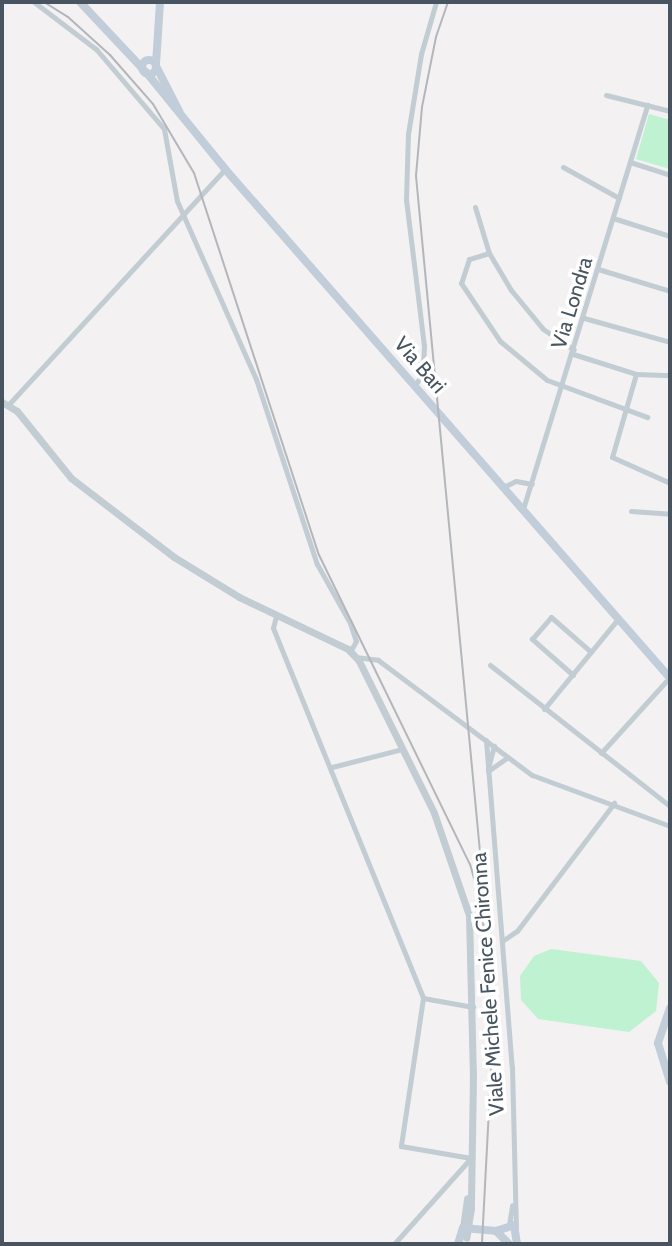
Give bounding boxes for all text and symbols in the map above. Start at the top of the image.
street label: Via Londra [546,254,598,352]
street label: Via Bari [389,332,451,398]
street label: Viale Michele Fenice Chironna [466,851,510,1117]

